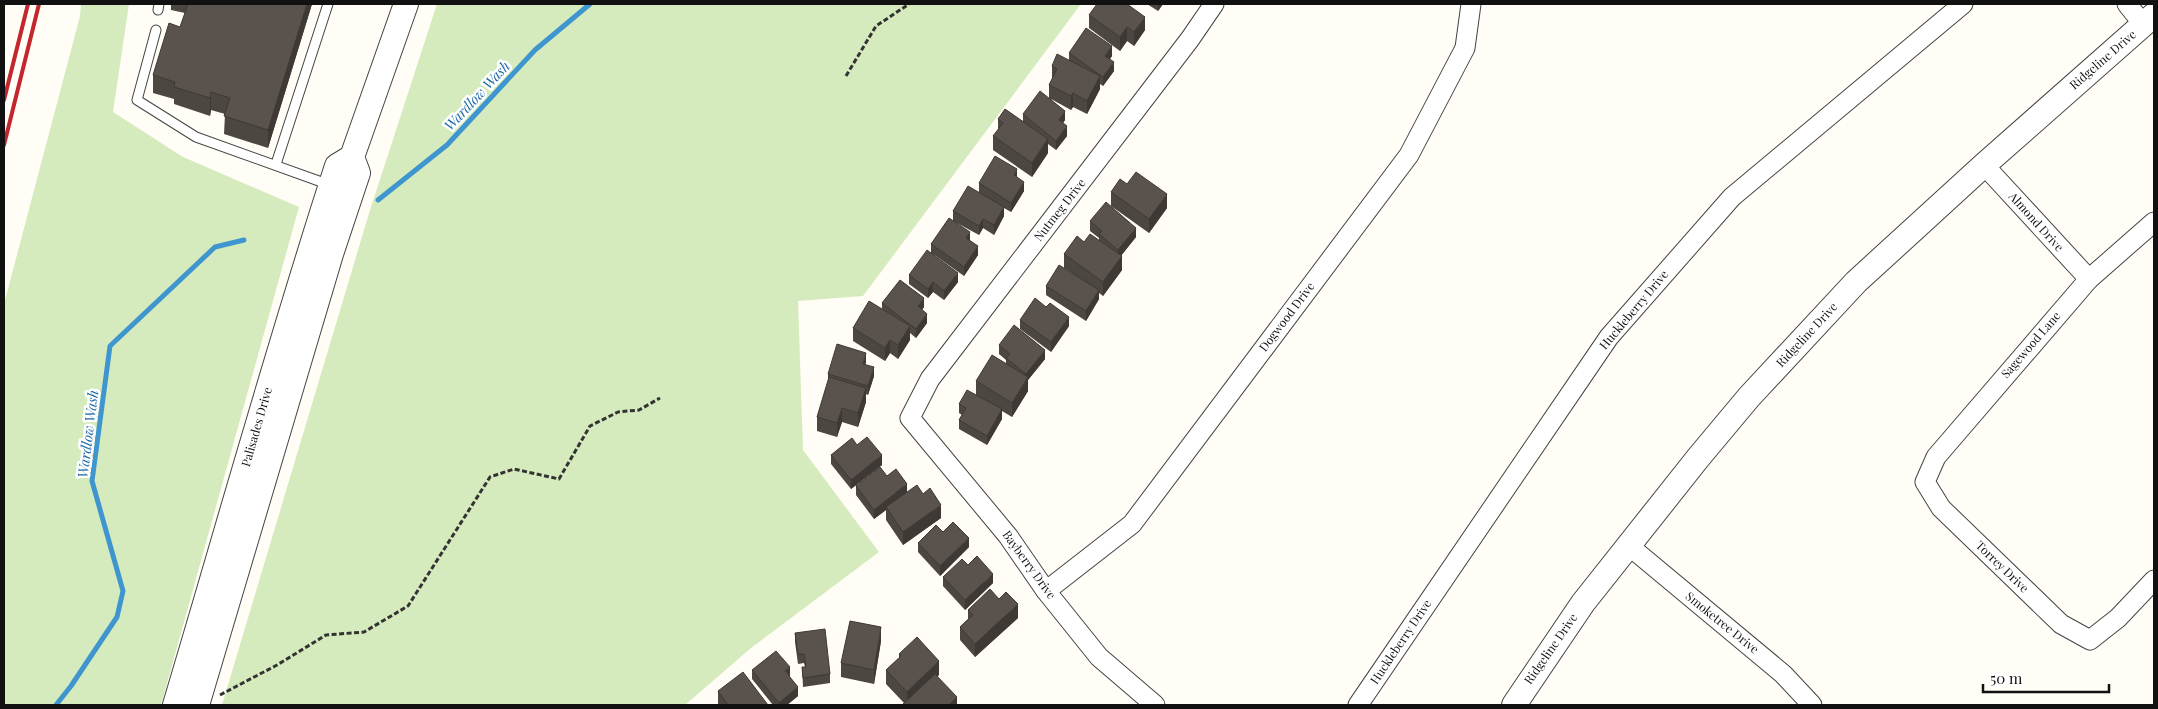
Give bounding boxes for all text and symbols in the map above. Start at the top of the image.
street label: Ridgeline Drive [2066,26,2139,93]
water label: Wardlow Wash [440,57,514,134]
street label: Nutmeg Drive [1030,175,1089,244]
street label: Almond Drive [2005,187,2068,254]
street label: Huckleberry Drive [1595,266,1671,352]
street label: Dogwood Drive [1255,278,1318,354]
street label: Ridgeline Drive [1772,298,1840,370]
street label: Sagewood Lane [1997,308,2064,381]
street label: Palisades Drive [237,385,275,468]
water label: Wardlow Wash [73,389,102,479]
street label: Bayberry Drive [1000,527,1060,602]
street label: Torrey Drive [1973,537,2033,596]
street label: Smoketree Drive [1683,588,1763,657]
street label: Huckleberry Drive [1366,596,1434,687]
street label: Ridgeline Drive [1520,610,1581,687]
scale bar [1983,662,2109,694]
text: 50 m [1990,668,2023,688]

